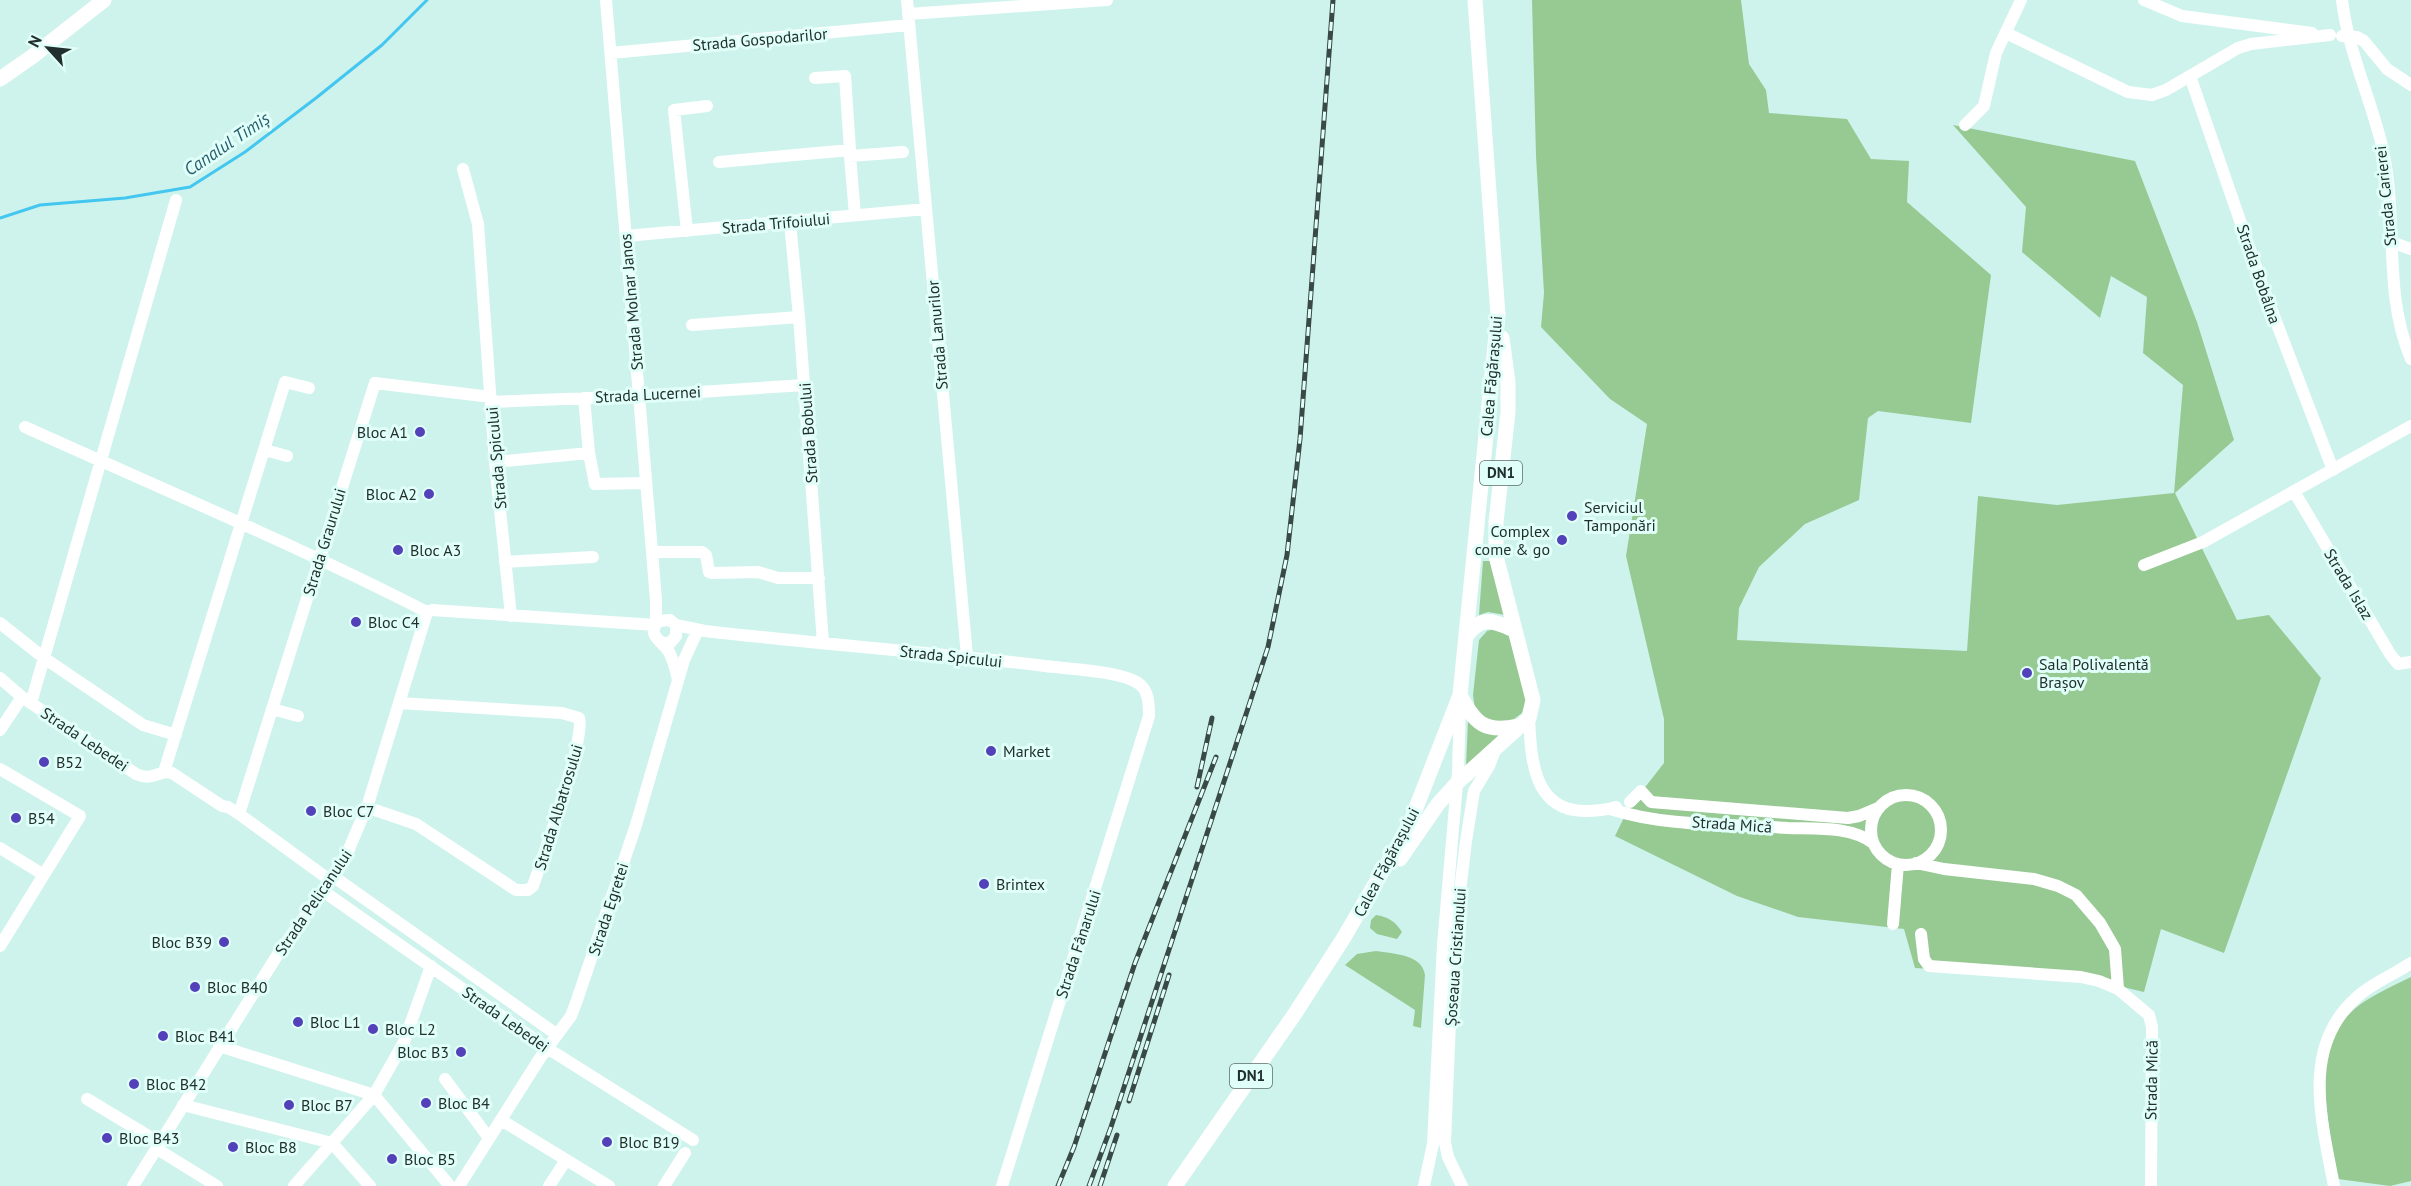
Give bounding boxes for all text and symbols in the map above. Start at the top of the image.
north arrow [18,18,78,78]
street label: Strada Gospodarilor [692,23,829,55]
text: N [23,32,46,50]
water label: Canalul Timiș [180,106,275,181]
street label: Strada Carierei [2370,145,2400,247]
street label: Strada Trifoiului [721,208,831,238]
street label: Strada Bobâlna [2233,222,2285,326]
street label: Strada Molnar Janos [615,233,647,371]
street label: Strada Lanurilor [922,279,952,391]
street label: Calea Făgărașului [1476,315,1506,437]
street label: Strada Lucernei [594,381,702,407]
street label: Strada Bobului [795,382,821,484]
street label: Strada Spicului [482,406,510,510]
place label: Bloc A1 [357,422,408,442]
marker: Bloc A1 [413,425,427,439]
road number: DN1 [1480,461,1522,485]
place label: Bloc A2 [366,484,417,504]
street label: Strada Graurului [298,486,350,598]
marker: Bloc A2 [422,487,436,501]
place label: Serviciul Tamponări [1584,497,1656,535]
marker: Serviciul Tamponări [1565,509,1579,523]
place label: Complex come & go [1475,521,1550,559]
marker: Complex come & go [1555,533,1569,547]
place label: Bloc A3 [410,540,461,560]
marker: Bloc A3 [391,543,405,557]
street label: Strada Islaz [2320,545,2378,623]
place label: Bloc C4 [368,612,420,632]
marker: Bloc C4 [349,615,363,629]
street label: Strada Spicului [899,641,1003,671]
place label: Sala Polivalentă Brașov [2039,654,2149,692]
marker: Sala Polivalentă Brașov [2020,666,2034,680]
street label: Strada Lebedei [37,702,133,776]
place label: Market [1003,741,1051,761]
street label: Strada Albatrosului [529,742,587,872]
marker: Market [984,744,998,758]
place label: B52 [56,752,83,772]
marker: B52 [37,755,51,769]
place label: Bloc C7 [323,801,375,821]
marker: Bloc C7 [304,804,318,818]
street label: Calea Făgărașului [1349,804,1423,920]
place label: B54 [28,808,55,828]
marker: B54 [9,811,23,825]
street label: Strada Mică [1691,811,1773,837]
street label: Strada Pelicanului [270,845,356,959]
street label: Strada Egretei [584,860,632,958]
place label: Brintex [996,874,1045,894]
marker: Brintex [977,877,991,891]
street label: Strada Fânarului [1051,887,1105,1001]
street label: Șoseaua Cristianului [1440,887,1470,1027]
place label: Bloc B39 [152,932,212,952]
marker: Bloc B39 [217,935,231,949]
place label: Bloc B40 [207,977,268,997]
marker: Bloc B40 [188,980,202,994]
street label: Strada Lebedei [459,982,553,1056]
place label: Bloc L1 [310,1012,361,1032]
marker: Bloc L1 [291,1015,305,1029]
place label: Bloc L2 [385,1019,436,1039]
marker: Bloc L2 [366,1022,380,1036]
place label: Bloc B41 [175,1026,235,1046]
marker: Bloc B41 [156,1029,170,1043]
street label: Strada Mică [2140,1040,2162,1120]
place label: Bloc B3 [397,1042,449,1062]
marker: Bloc B3 [454,1045,468,1059]
road number: DN1 [1230,1064,1272,1088]
place label: Bloc B42 [146,1074,206,1094]
marker: Bloc B42 [127,1077,141,1091]
place label: Bloc B4 [438,1093,490,1113]
place label: Bloc B7 [301,1095,353,1115]
marker: Bloc B4 [419,1096,433,1110]
marker: Bloc B7 [282,1098,296,1112]
place label: Bloc B43 [119,1128,179,1148]
marker: Bloc B43 [100,1131,114,1145]
place label: Bloc B19 [619,1132,679,1152]
marker: Bloc B19 [600,1135,614,1149]
place label: Bloc B8 [245,1137,297,1157]
marker: Bloc B8 [226,1140,240,1154]
place label: Bloc B5 [404,1149,456,1169]
marker: Bloc B5 [385,1152,399,1166]

